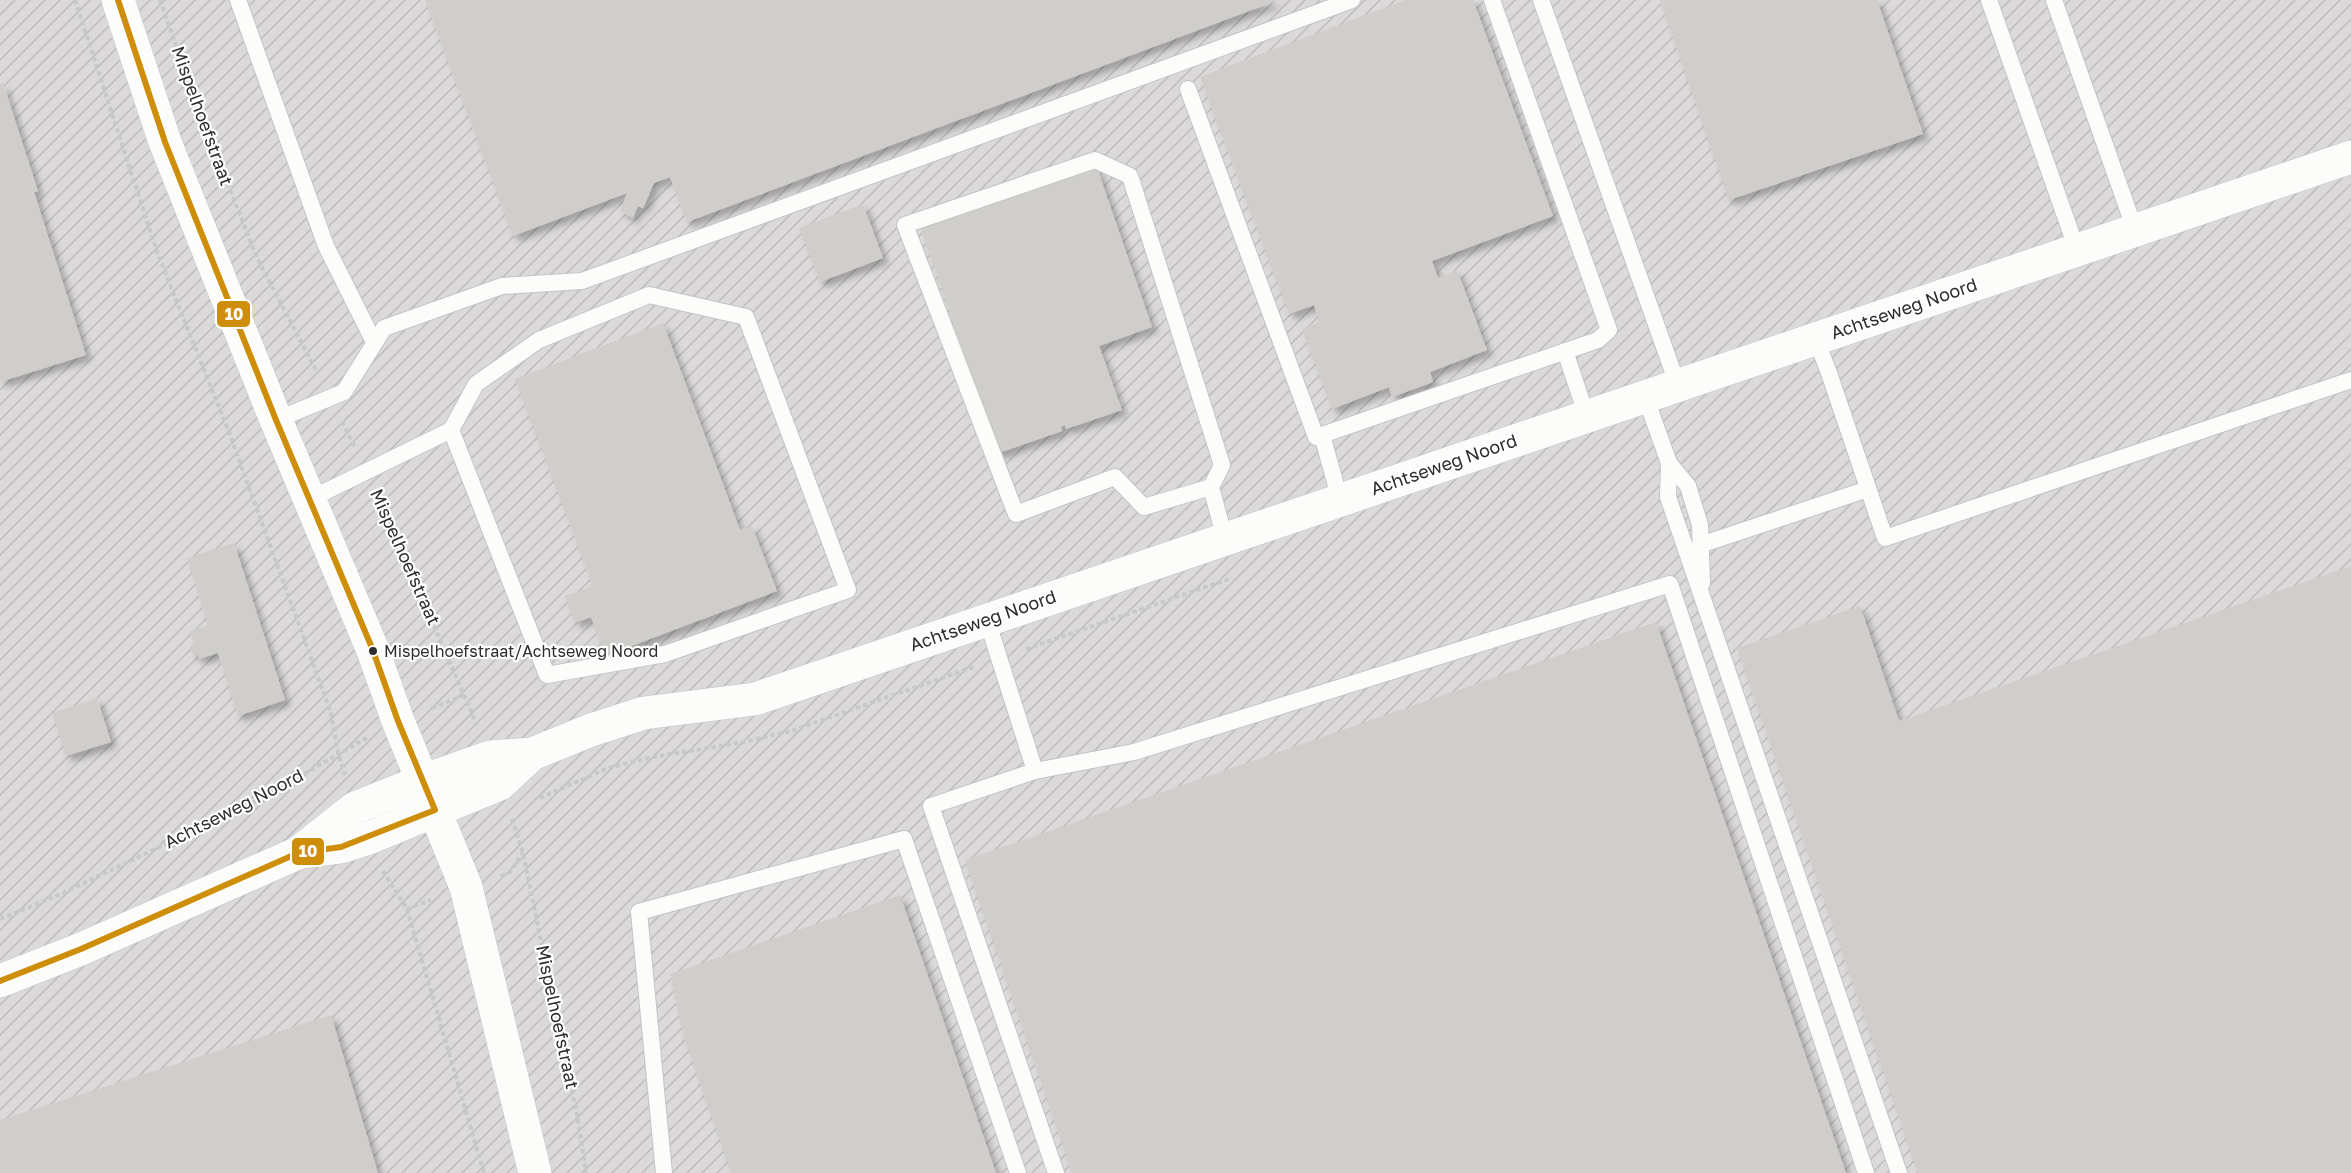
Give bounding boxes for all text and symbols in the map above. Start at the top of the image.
street label: Mispelhoefstraat [168,43,238,188]
street label: Achtseweg Noord [1828,273,1980,343]
line badge: 10 [216,300,251,328]
text: 10 [225,304,243,324]
street label: Achtseweg Noord [1368,429,1520,499]
street label: Mispelhoefstraat [366,485,446,628]
street label: Achtseweg Noord [907,585,1059,655]
place label: Mispelhoefstraat/Achtseweg Noord [384,641,658,661]
marker: Mispelhoefstraat/Achtseweg Noord [367,645,379,657]
street label: Achtseweg Noord [160,764,307,853]
line badge: 10 [291,837,325,866]
text: 10 [299,841,317,861]
street label: Mispelhoefstraat [532,943,584,1091]

